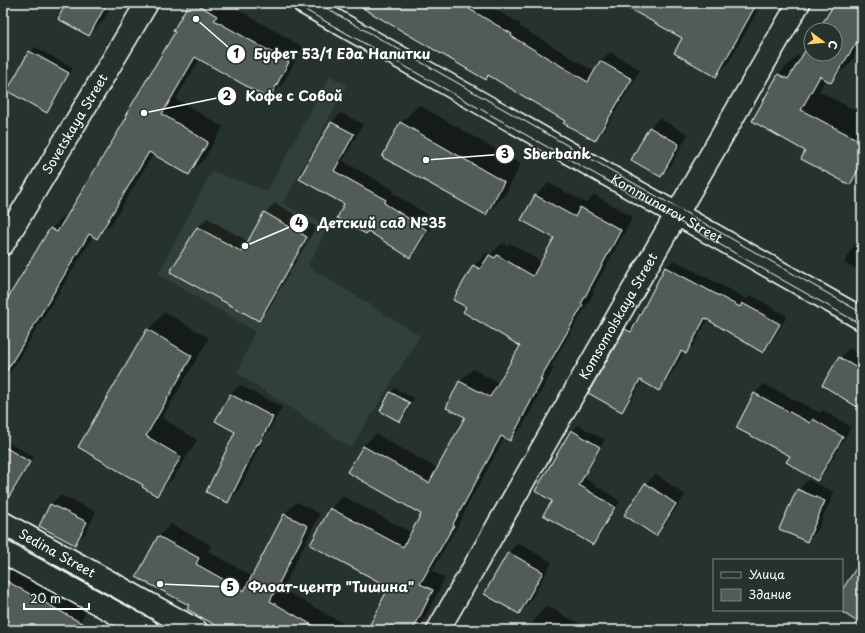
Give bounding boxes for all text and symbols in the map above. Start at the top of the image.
north arrow [803,22,843,62]
text: С [824,39,842,51]
callout: Буфет 53/1 Еда Напитки [226,41,439,67]
text: Буфет 53/1 Еда Напитки [253,43,431,64]
text: 1 [233,44,239,62]
street label: Sovetskaya Street [37,70,112,177]
callout: Кофе с Совой [217,83,351,109]
text: Кофе с Совой [245,85,343,106]
text: 2 [223,86,232,104]
callout: Sberbank [495,141,598,167]
text: Sberbank [523,143,591,164]
text: 3 [501,144,509,162]
street label: Kommunarov Street [608,169,726,247]
callout: Детский сад №35 [289,210,454,236]
text: Детский сад №35 [317,212,446,233]
text: 4 [295,213,303,231]
street label: Komsomolskaya Street [574,249,661,382]
street label: Sedina Street [16,524,99,582]
legend [713,559,843,611]
text: Улица [749,565,785,583]
callout: Флоат-центр "Тишина" [220,574,422,600]
text: Флоат-центр "Тишина" [248,576,414,597]
text: 5 [226,577,234,595]
scale bar [24,585,89,611]
text: Здание [749,585,791,603]
text: 20 m [30,589,61,607]

